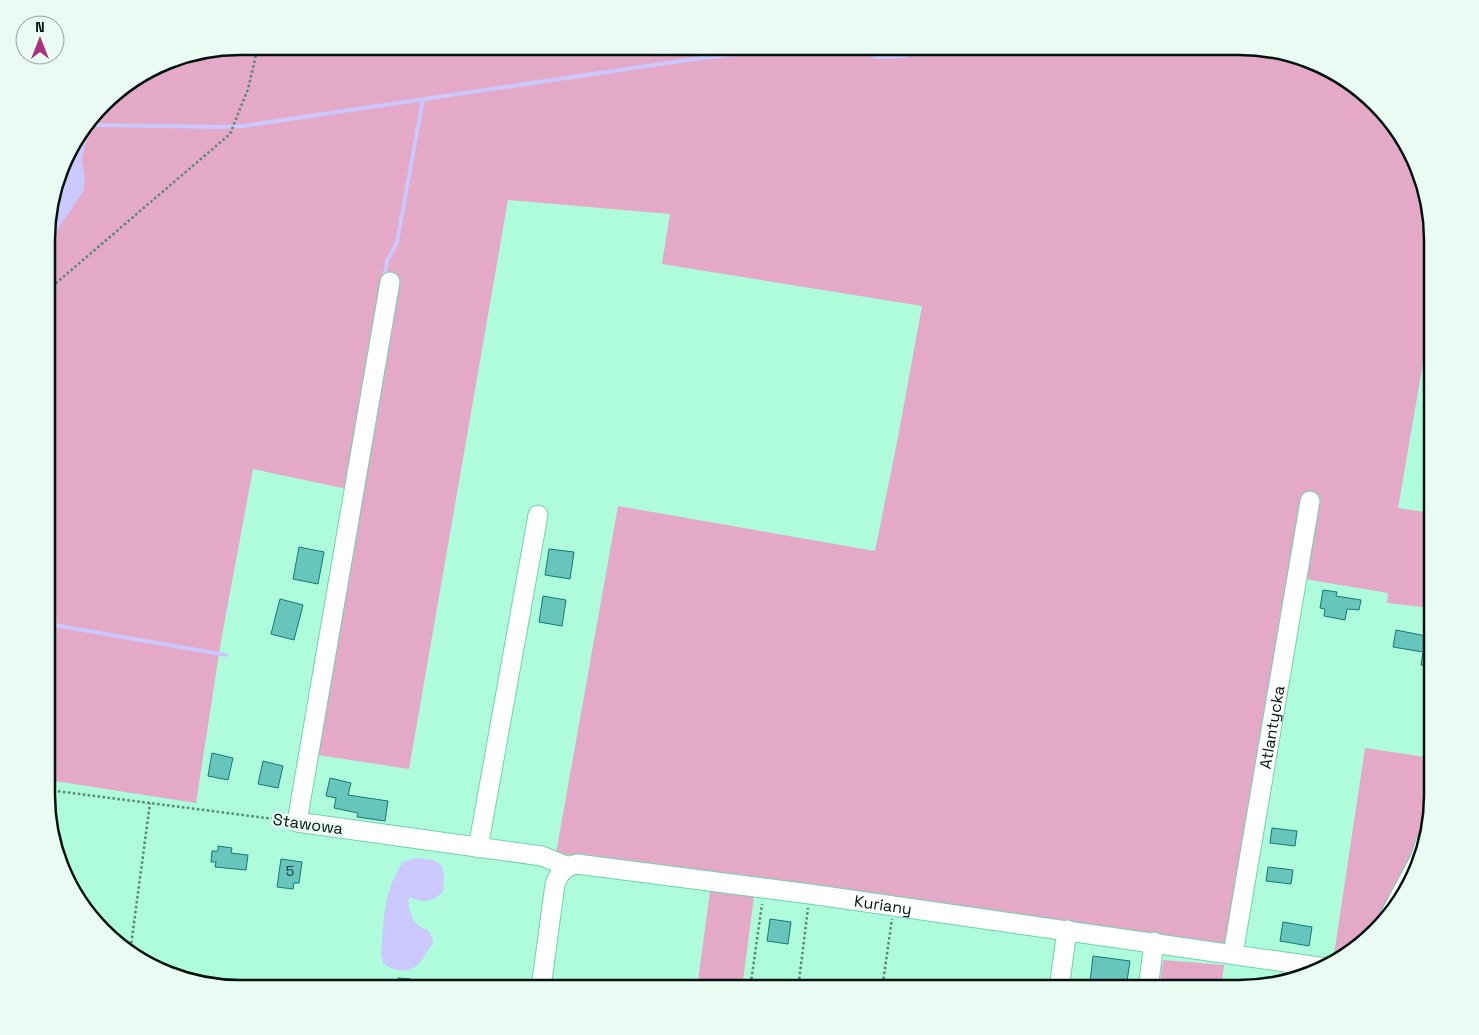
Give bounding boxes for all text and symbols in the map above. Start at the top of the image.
north arrow [15,15,65,65]
text: N [35,18,45,36]
street label: Atlantycka [1254,684,1289,771]
street label: Stawowa [272,809,344,839]
house number: 5 [286,862,294,880]
street label: Kuriany [853,890,913,919]

